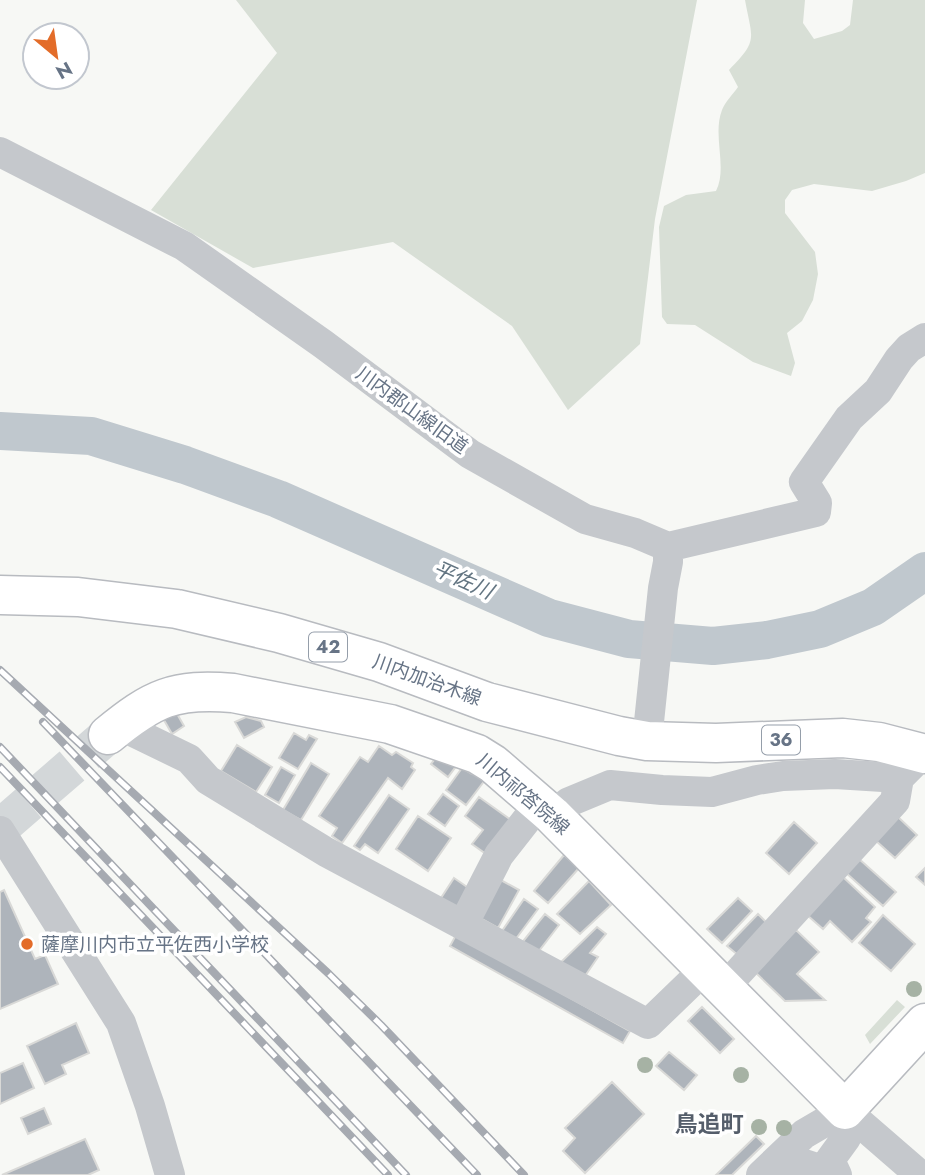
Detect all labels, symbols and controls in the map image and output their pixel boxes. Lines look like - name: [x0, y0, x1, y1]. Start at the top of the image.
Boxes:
- north arrow: [21, 21, 91, 91]
- text: N: [51, 55, 77, 86]
- street label: 川内郡山線旧道: [350, 360, 474, 460]
- water label: 平佐川: [428, 553, 500, 607]
- road number: 42: [309, 632, 347, 662]
- street label: 川内加治木線: [369, 648, 485, 712]
- road number: 36: [762, 726, 800, 754]
- street label: 川内祁答院線: [471, 747, 575, 841]
- place label: 薩摩川内市立平佐西小学校: [41, 931, 269, 958]
- marker: 薩摩川内市立平佐西小学校: [19, 936, 35, 952]
- district label: 鳥追町: [675, 1107, 744, 1141]

